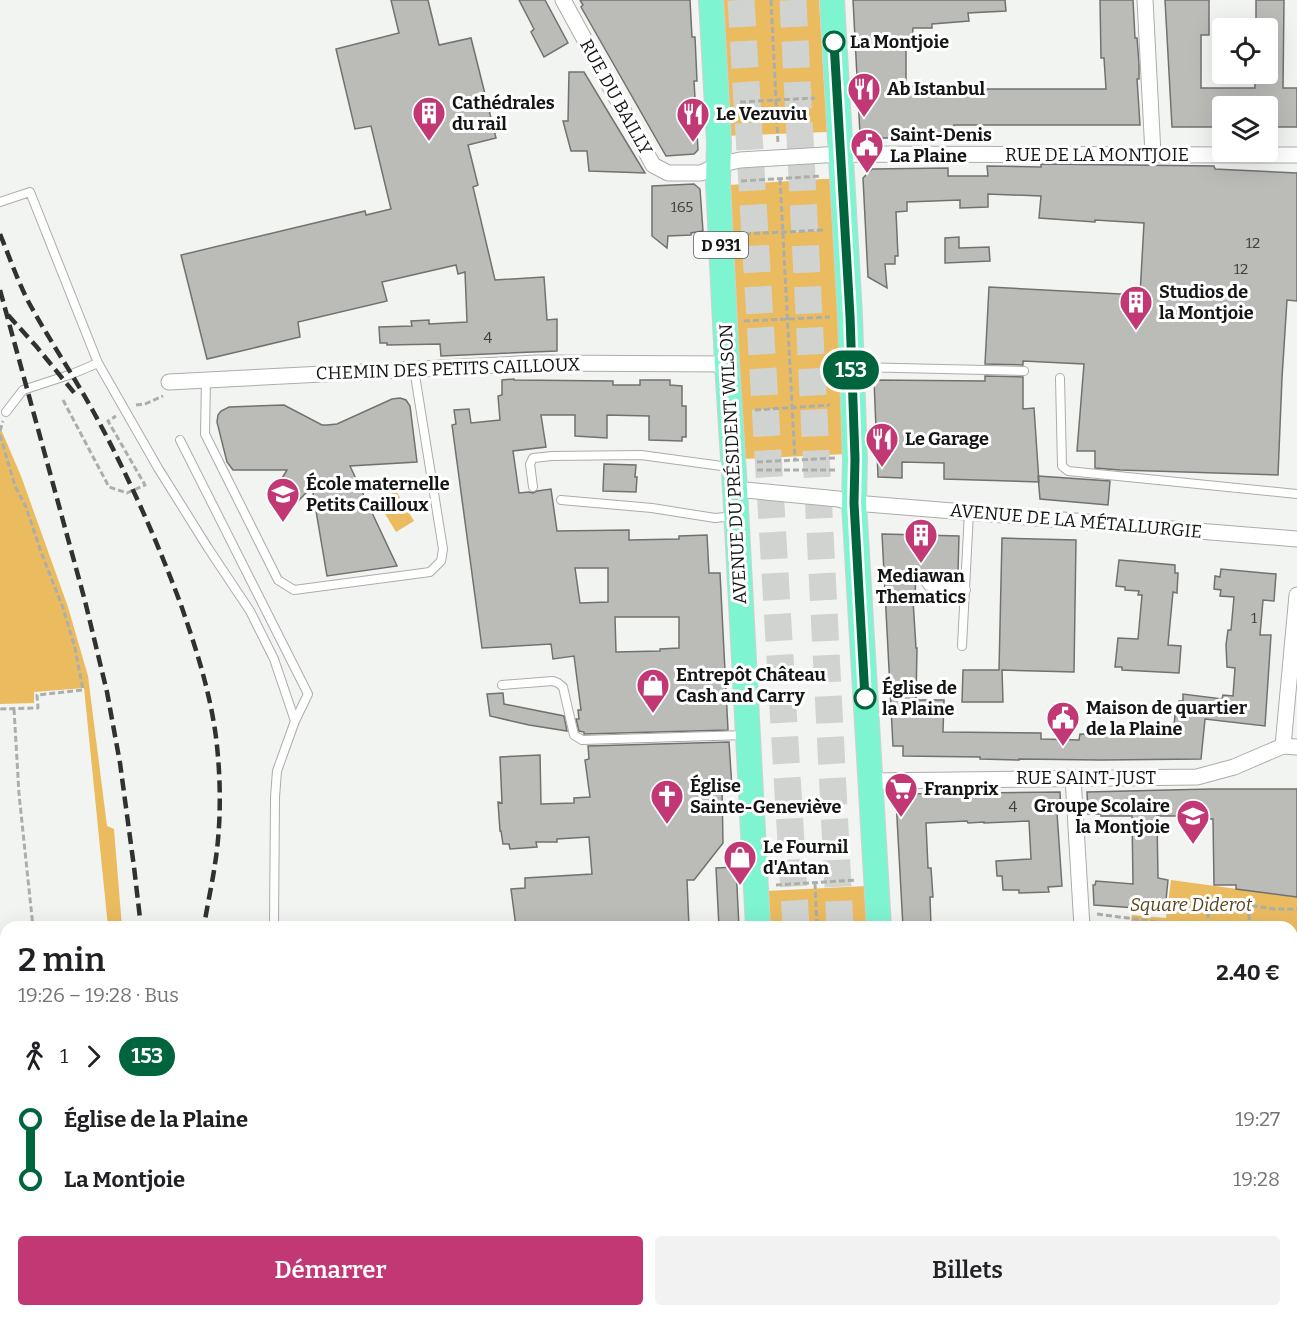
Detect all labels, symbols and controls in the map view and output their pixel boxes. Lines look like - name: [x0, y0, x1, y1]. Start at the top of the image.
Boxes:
- map controls: [1212, 18, 1278, 162]
- button: locate: [1212, 18, 1278, 84]
- marker: La Montjoie: [823, 31, 845, 53]
- place label: La Montjoie: [850, 31, 949, 53]
- street label: RUE DU BAILLY: [575, 35, 657, 159]
- restaurant icon: Ab Istanbul: [846, 71, 882, 118]
- place label: Ab Istanbul: [887, 78, 985, 100]
- place label: Cathédrales du rail: [452, 92, 555, 135]
- building icon: Cathédrales du rail: [411, 95, 447, 142]
- restaurant icon: Le Vezuviu: [675, 96, 711, 143]
- button: layers: [1212, 96, 1278, 162]
- place label: Le Vezuviu: [716, 103, 808, 125]
- place label: Saint-Denis La Plaine: [890, 124, 992, 167]
- public building icon: Saint-Denis La Plaine: [849, 127, 885, 174]
- street label: RUE DE LA MONTJOIE: [1005, 144, 1189, 166]
- house number: 165: [671, 198, 693, 216]
- road number: D 931: [694, 232, 748, 258]
- house number: 12: [1246, 234, 1260, 252]
- house number: 12: [1234, 260, 1248, 278]
- place label: Studios de la Montjoie: [1159, 281, 1254, 324]
- building icon: Studios de la Montjoie: [1118, 284, 1154, 331]
- street label: AVENUE DU PRÉSIDENT WILSON: [714, 323, 751, 605]
- house number: 4: [484, 329, 493, 347]
- line badge: 153: [816, 350, 886, 389]
- street label: CHEMIN DES PETITS CAILLOUX: [315, 353, 581, 385]
- text: 153: [835, 357, 867, 383]
- restaurant icon: Le Garage: [864, 421, 900, 468]
- place label: Le Garage: [905, 428, 989, 450]
- place label: École maternelle Petits Cailloux: [306, 472, 450, 516]
- school or university icon: École maternelle Petits Cailloux: [265, 476, 301, 523]
- street label: AVENUE DE LA MÉTALLURGIE: [949, 498, 1203, 543]
- building icon: Mediawan Thematics: [903, 517, 939, 564]
- place label: Mediawan Thematics: [876, 565, 966, 608]
- house number: 1: [1251, 609, 1257, 627]
- place label: Entrepôt Château Cash and Carry: [676, 664, 827, 707]
- shop icon: Entrepôt Château Cash and Carry: [635, 667, 671, 714]
- place label: Église de la Plaine: [882, 676, 957, 720]
- marker: Église de la Plaine: [854, 687, 876, 709]
- place label: Maison de quartier de la Plaine: [1086, 697, 1248, 740]
- public building icon: Maison de quartier de la Plaine: [1045, 700, 1081, 747]
- street label: RUE SAINT-JUST: [1016, 767, 1157, 789]
- supermarket icon: Franprix: [883, 771, 919, 818]
- place label: Église Sainte-Geneviève: [690, 774, 841, 818]
- church icon: Église Sainte-Geneviève: [649, 778, 685, 825]
- place label: Franprix: [924, 778, 999, 800]
- place label: Groupe Scolaire la Montjoie: [1034, 795, 1170, 838]
- house number: 4: [1009, 798, 1018, 816]
- school or university icon: Groupe Scolaire la Montjoie: [1175, 798, 1211, 845]
- place label: Le Fournil d'Antan: [763, 836, 849, 879]
- shop icon: Le Fournil d'Antan: [722, 839, 758, 886]
- park label: Square Diderot: [1130, 894, 1253, 916]
- text: 2 min: [18, 940, 105, 980]
- text: 2.40 €: [1216, 959, 1280, 986]
- text: 19:26 – 19:28 · Bus: [18, 983, 179, 1007]
- icon: walk: [18, 1040, 51, 1073]
- icon: forward: [77, 1040, 110, 1073]
- text: 153: [131, 1043, 163, 1069]
- text: 1: [60, 1044, 68, 1068]
- text: Église de la Plaine: [64, 1106, 248, 1133]
- text: 19:27: [1235, 1107, 1280, 1131]
- text: La Montjoie: [64, 1166, 185, 1193]
- text: 19:28: [1233, 1167, 1280, 1191]
- button: Démarrer: [18, 1236, 643, 1305]
- button: Billets: [655, 1236, 1280, 1305]

